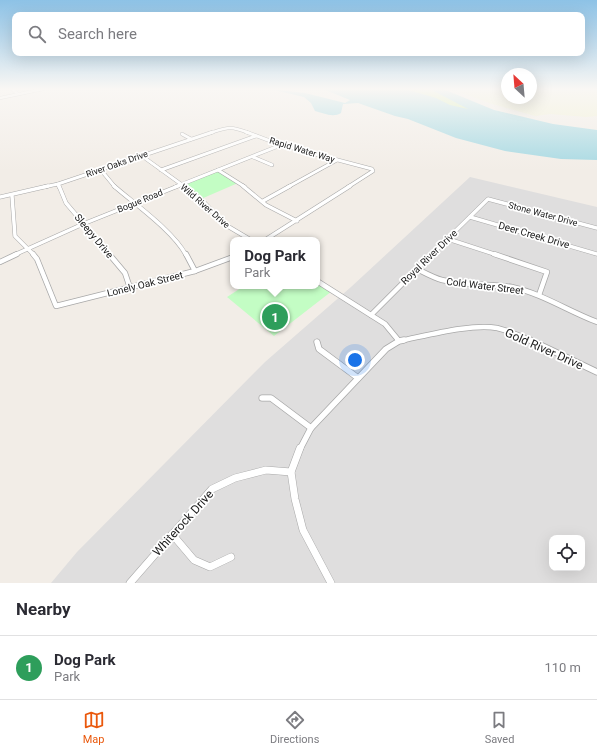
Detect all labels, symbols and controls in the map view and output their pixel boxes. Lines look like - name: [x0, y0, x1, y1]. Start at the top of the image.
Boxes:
- search box: [12, 12, 585, 56]
- icon: search: [26, 23, 48, 45]
- text: Search here: [58, 25, 137, 43]
- north arrow: [501, 68, 537, 104]
- street label: Rapid Water Way: [268, 135, 337, 165]
- street label: River Oaks Drive: [85, 149, 149, 179]
- street label: Wild River Drive: [178, 182, 232, 230]
- street label: Bogue Road: [116, 187, 164, 215]
- street label: Stone Water Drive: [507, 200, 579, 228]
- street label: Sleepy Drive: [72, 212, 116, 260]
- street label: Deer Creek Drive: [497, 220, 571, 250]
- street label: Royal River Drive: [399, 227, 459, 287]
- popup: [230, 237, 320, 289]
- text: Dog Park: [244, 247, 306, 265]
- text: Park: [244, 265, 270, 280]
- street label: Lonely Oak Street: [106, 269, 184, 299]
- street label: Cold Water Street: [446, 276, 524, 296]
- pin: 1: [262, 302, 288, 332]
- street label: Gold River Drive: [503, 326, 585, 372]
- your location: [345, 350, 365, 370]
- street label: Whiterock Drive: [150, 487, 216, 559]
- map controls: [549, 535, 585, 571]
- button: locate: [549, 535, 585, 571]
- text: Nearby: [16, 599, 71, 619]
- text: Dog Park: [54, 651, 116, 669]
- text: 1: [25, 660, 33, 675]
- text: 110 m: [544, 660, 581, 675]
- text: Park: [54, 669, 80, 684]
- tab: Map: [83, 709, 105, 746]
- tab: Directions: [270, 709, 319, 746]
- tab: Saved: [485, 709, 514, 746]

